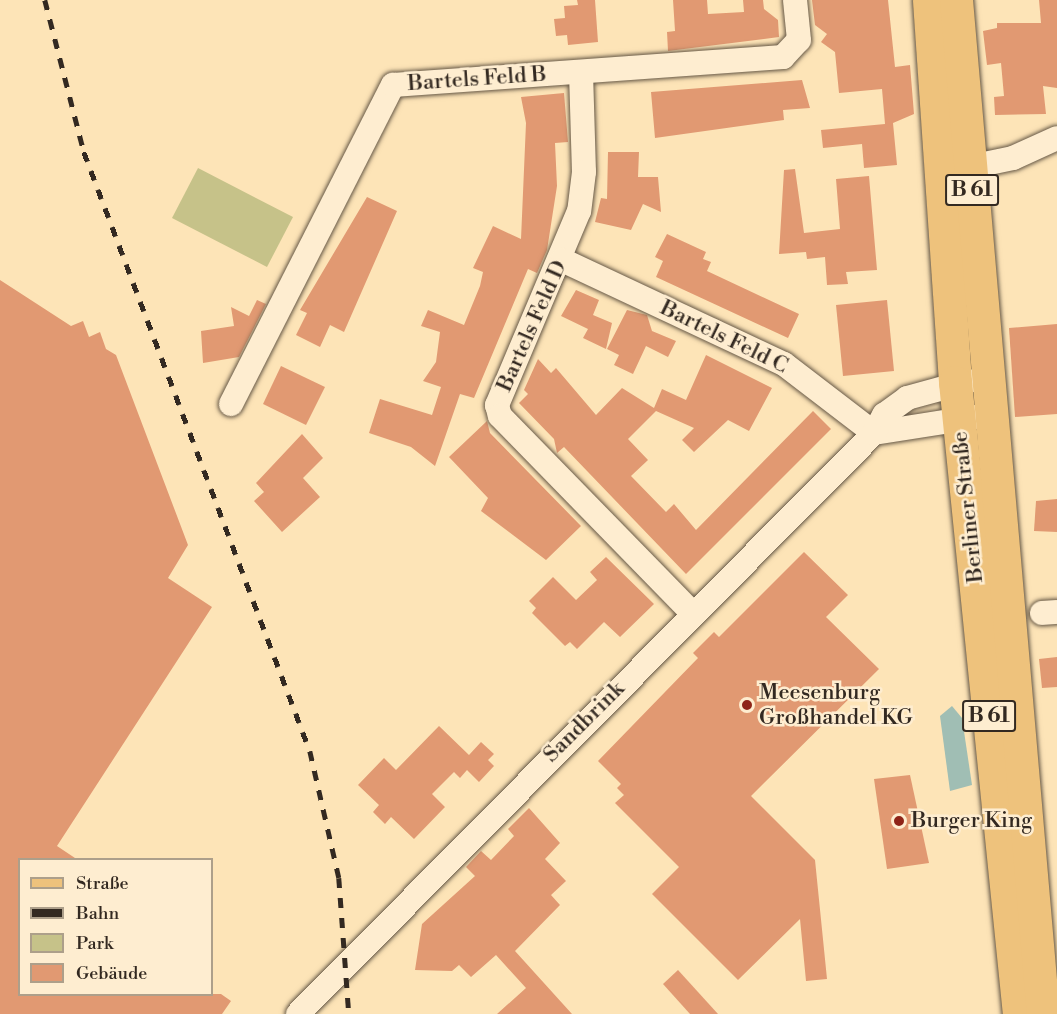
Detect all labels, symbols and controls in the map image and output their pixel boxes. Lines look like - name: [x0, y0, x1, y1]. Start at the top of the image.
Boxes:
- street label: Bartels Feld B: [407, 61, 547, 97]
- road number: B 61: [945, 172, 999, 208]
- street label: Bartels Feld D: [491, 256, 573, 396]
- street label: Bartels Feld C: [656, 295, 792, 379]
- street label: Berliner Straße: [947, 430, 989, 584]
- street label: Sandbrink: [538, 676, 630, 768]
- place label: Meesenburg Großhandel KG: [759, 679, 913, 730]
- marker: Meesenburg Großhandel KG: [740, 698, 754, 712]
- road number: B 61: [962, 698, 1016, 734]
- place label: Burger King: [911, 808, 1032, 834]
- marker: Burger King: [892, 814, 906, 828]
- legend: [18, 858, 213, 996]
- text: Straße: [76, 872, 129, 895]
- text: Bahn: [76, 902, 119, 925]
- text: Park: [76, 932, 113, 955]
- text: Gebäude: [76, 962, 147, 985]

